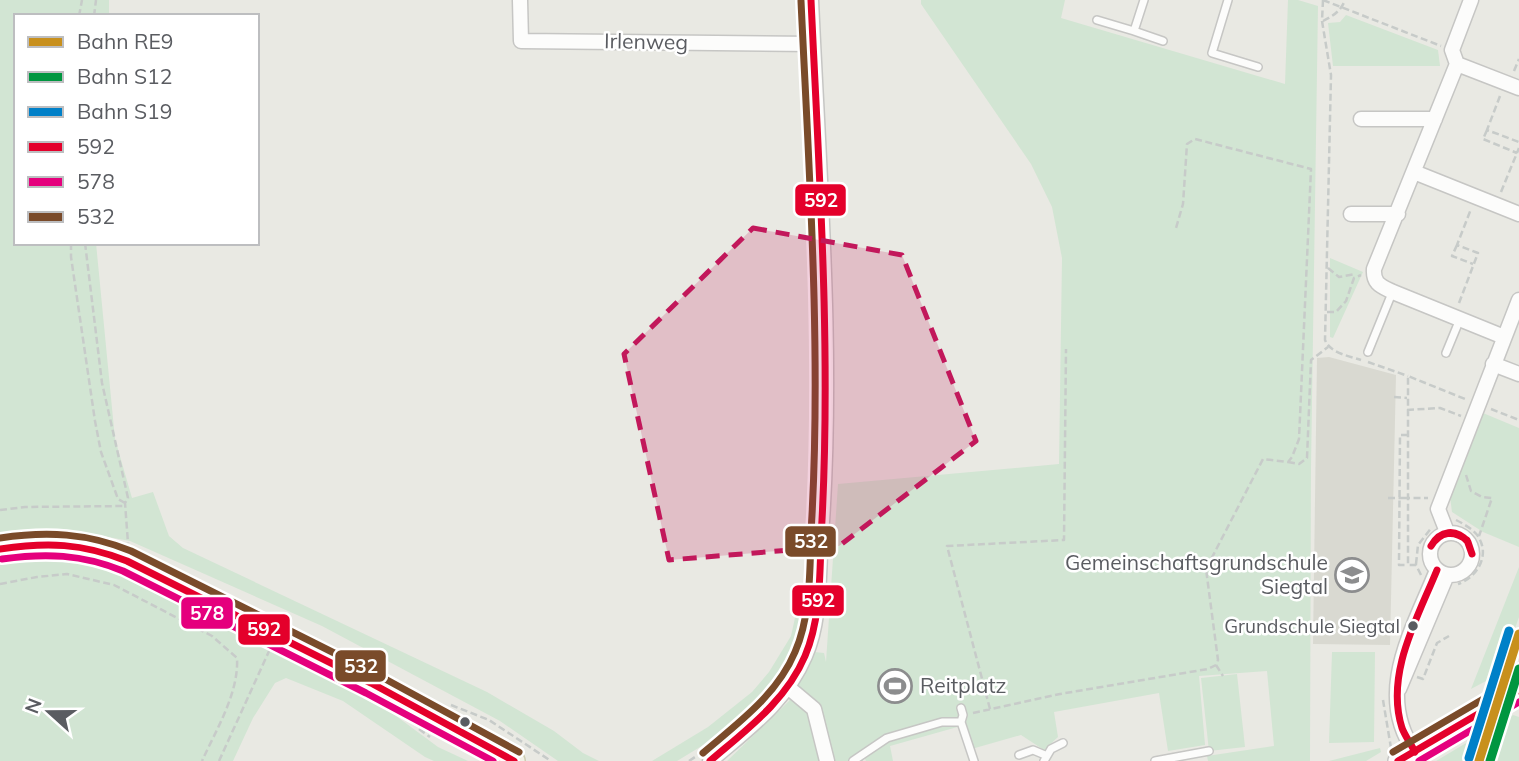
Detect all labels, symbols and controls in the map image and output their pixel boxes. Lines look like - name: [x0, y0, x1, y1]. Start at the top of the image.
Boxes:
- legend: [14, 14, 259, 245]
- street label: Irlenweg: [604, 27, 688, 55]
- text: Bahn RE9: [77, 28, 173, 54]
- text: Bahn S12: [77, 63, 172, 89]
- text: Bahn S19: [77, 98, 172, 124]
- text: 592: [77, 133, 115, 159]
- text: 578: [77, 168, 115, 194]
- line badge: 592: [794, 183, 847, 217]
- text: 592: [804, 188, 838, 212]
- text: 532: [77, 203, 115, 229]
- line badge: 532: [784, 525, 837, 558]
- text: 532: [794, 529, 828, 553]
- place label: Gemeinschaftsgrundschule Siegtal: [1065, 549, 1328, 599]
- school or university icon: Gemeinschaftsgrundschule Siegtal: [1333, 556, 1371, 594]
- line badge: 592: [791, 584, 845, 617]
- text: 592: [801, 588, 835, 612]
- line badge: 578: [180, 596, 234, 630]
- text: 578: [190, 601, 224, 625]
- line badge: 592: [237, 613, 291, 646]
- place label: Grundschule Siegtal: [1224, 614, 1400, 638]
- text: 592: [247, 617, 281, 641]
- marker: Grundschule Siegtal: [1406, 619, 1420, 633]
- line badge: 532: [334, 649, 387, 683]
- text: 532: [344, 654, 378, 678]
- sports icon: Reitplatz: [876, 667, 914, 705]
- place label: Reitplatz: [920, 672, 1007, 698]
- north arrow: [14, 677, 84, 747]
- text: N: [19, 695, 47, 717]
- unlabelled marker: [458, 715, 472, 729]

